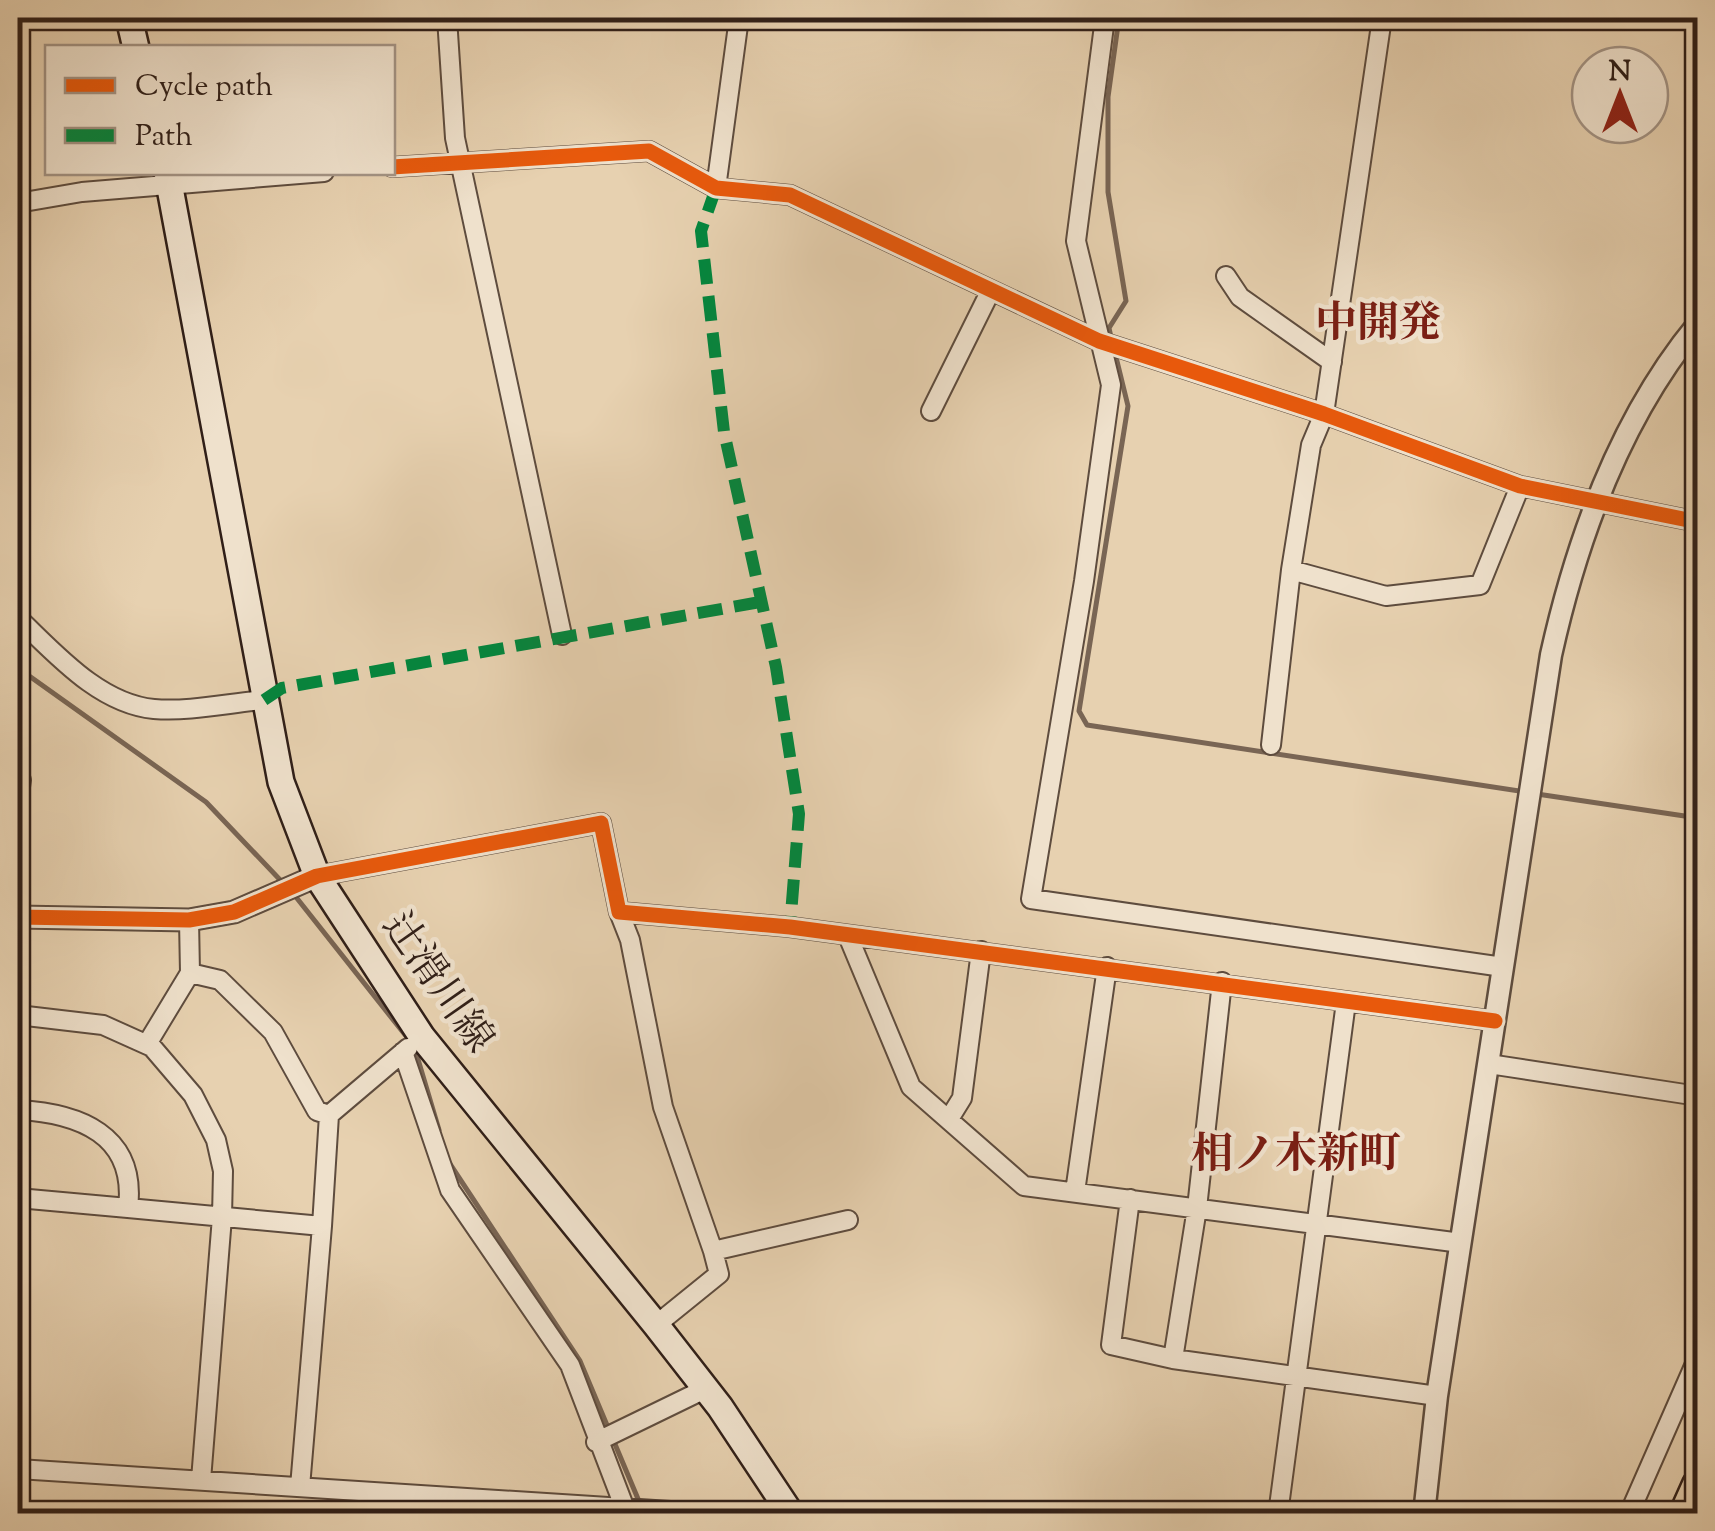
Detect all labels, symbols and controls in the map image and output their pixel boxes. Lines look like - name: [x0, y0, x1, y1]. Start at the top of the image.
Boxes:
- legend: [45, 45, 395, 175]
- north arrow: [1570, 45, 1670, 145]
- text: N: [1609, 53, 1631, 93]
- text: Cycle path: [135, 66, 273, 109]
- text: Path: [135, 116, 193, 159]
- district label: 中開発: [1315, 296, 1441, 356]
- street label: 辻滑川線: [367, 902, 505, 1066]
- district label: 相ノ木新町: [1191, 1127, 1401, 1187]

